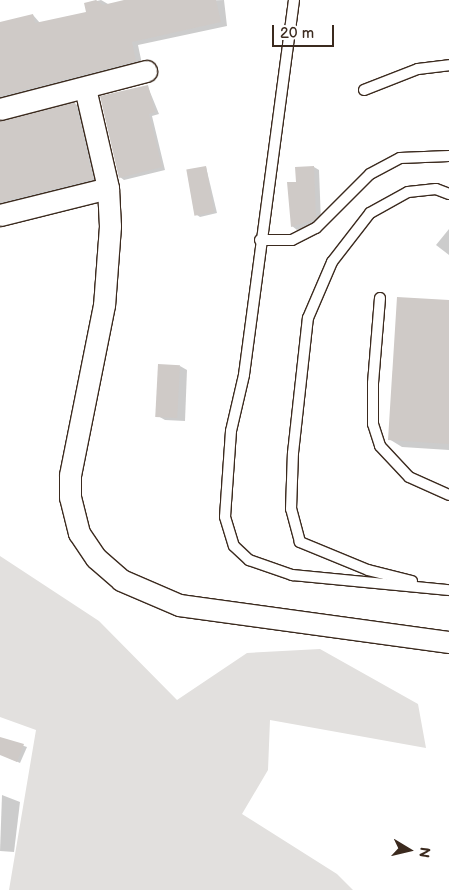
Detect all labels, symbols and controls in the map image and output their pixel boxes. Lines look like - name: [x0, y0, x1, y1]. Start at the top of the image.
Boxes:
- scale bar: [274, 15, 336, 47]
- text: 20 m: [280, 24, 314, 43]
- north arrow: [384, 825, 434, 875]
- text: N: [415, 846, 434, 859]

